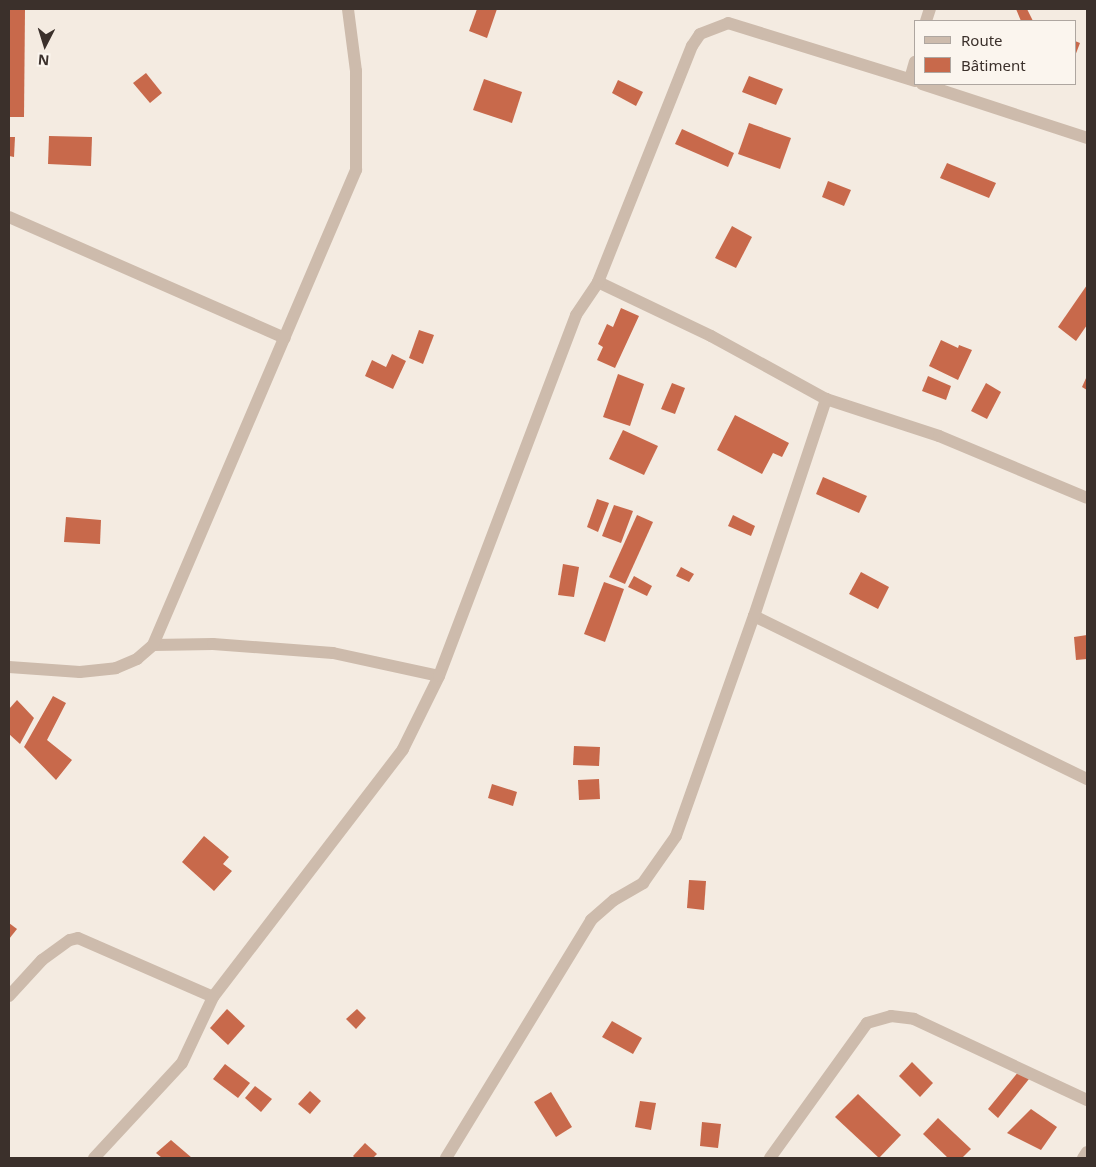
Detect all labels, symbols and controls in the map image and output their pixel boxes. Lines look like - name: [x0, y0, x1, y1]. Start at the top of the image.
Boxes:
- north arrow: [20, 20, 70, 70]
- legend: [914, 20, 1076, 85]
- text: Route: [961, 30, 1003, 50]
- text: N: [37, 50, 50, 70]
- text: Bâtiment: [961, 55, 1026, 75]

